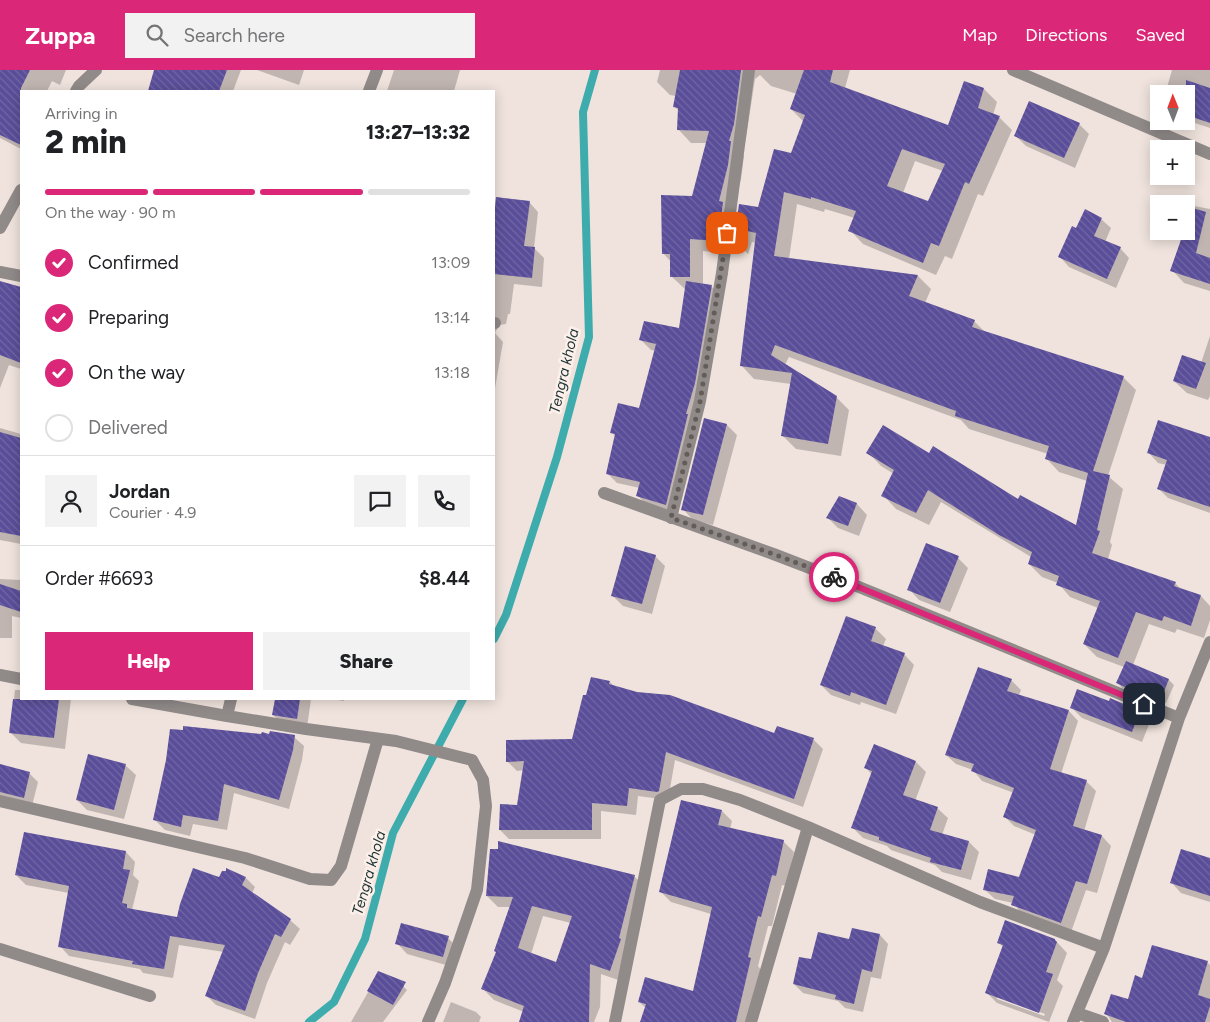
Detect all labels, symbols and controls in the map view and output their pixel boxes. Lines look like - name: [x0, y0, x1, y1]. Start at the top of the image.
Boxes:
- search box: [125, 13, 475, 58]
- text: Zuppa: [25, 21, 95, 50]
- icon: search: [143, 21, 171, 49]
- text: Search here: [183, 24, 285, 47]
- text: Map: [962, 24, 997, 46]
- text: Directions: [1025, 24, 1107, 46]
- text: Saved: [1135, 24, 1185, 46]
- north arrow: [1150, 85, 1195, 130]
- map controls: [1150, 85, 1195, 240]
- text: Arriving in: [45, 104, 117, 123]
- text: 13:27–13:32: [366, 121, 470, 144]
- text: 2 min: [45, 123, 127, 161]
- button: +: [1150, 140, 1195, 185]
- button: −: [1150, 195, 1195, 240]
- text: On the way · 90 m: [45, 203, 176, 222]
- pin: [706, 212, 748, 254]
- icon: bag: [713, 219, 741, 247]
- icon: check: [45, 249, 73, 277]
- text: Confirmed: [88, 251, 179, 274]
- text: 13:09: [431, 253, 470, 272]
- icon: check: [45, 304, 73, 332]
- text: Preparing: [88, 306, 169, 329]
- text: 13:14: [434, 308, 470, 327]
- water label: Tengra khola: [545, 326, 583, 415]
- icon: check: [45, 359, 73, 387]
- text: On the way: [88, 361, 185, 384]
- text: 13:18: [434, 363, 470, 382]
- text: Delivered: [88, 416, 168, 439]
- button: person: [45, 475, 97, 527]
- button: chat: [354, 475, 406, 527]
- button: phone: [418, 475, 470, 527]
- text: Jordan: [109, 480, 170, 503]
- text: Courier · 4.9: [109, 503, 196, 522]
- courier: [809, 552, 859, 602]
- icon: bike: [820, 563, 848, 591]
- text: Order #6693: [45, 567, 153, 590]
- text: $8.44: [419, 567, 470, 590]
- button: Help: [45, 632, 253, 690]
- button: Share: [263, 632, 470, 690]
- pin: [1123, 683, 1165, 725]
- icon: home: [1130, 690, 1158, 718]
- water label: Tengra khola: [348, 829, 390, 917]

